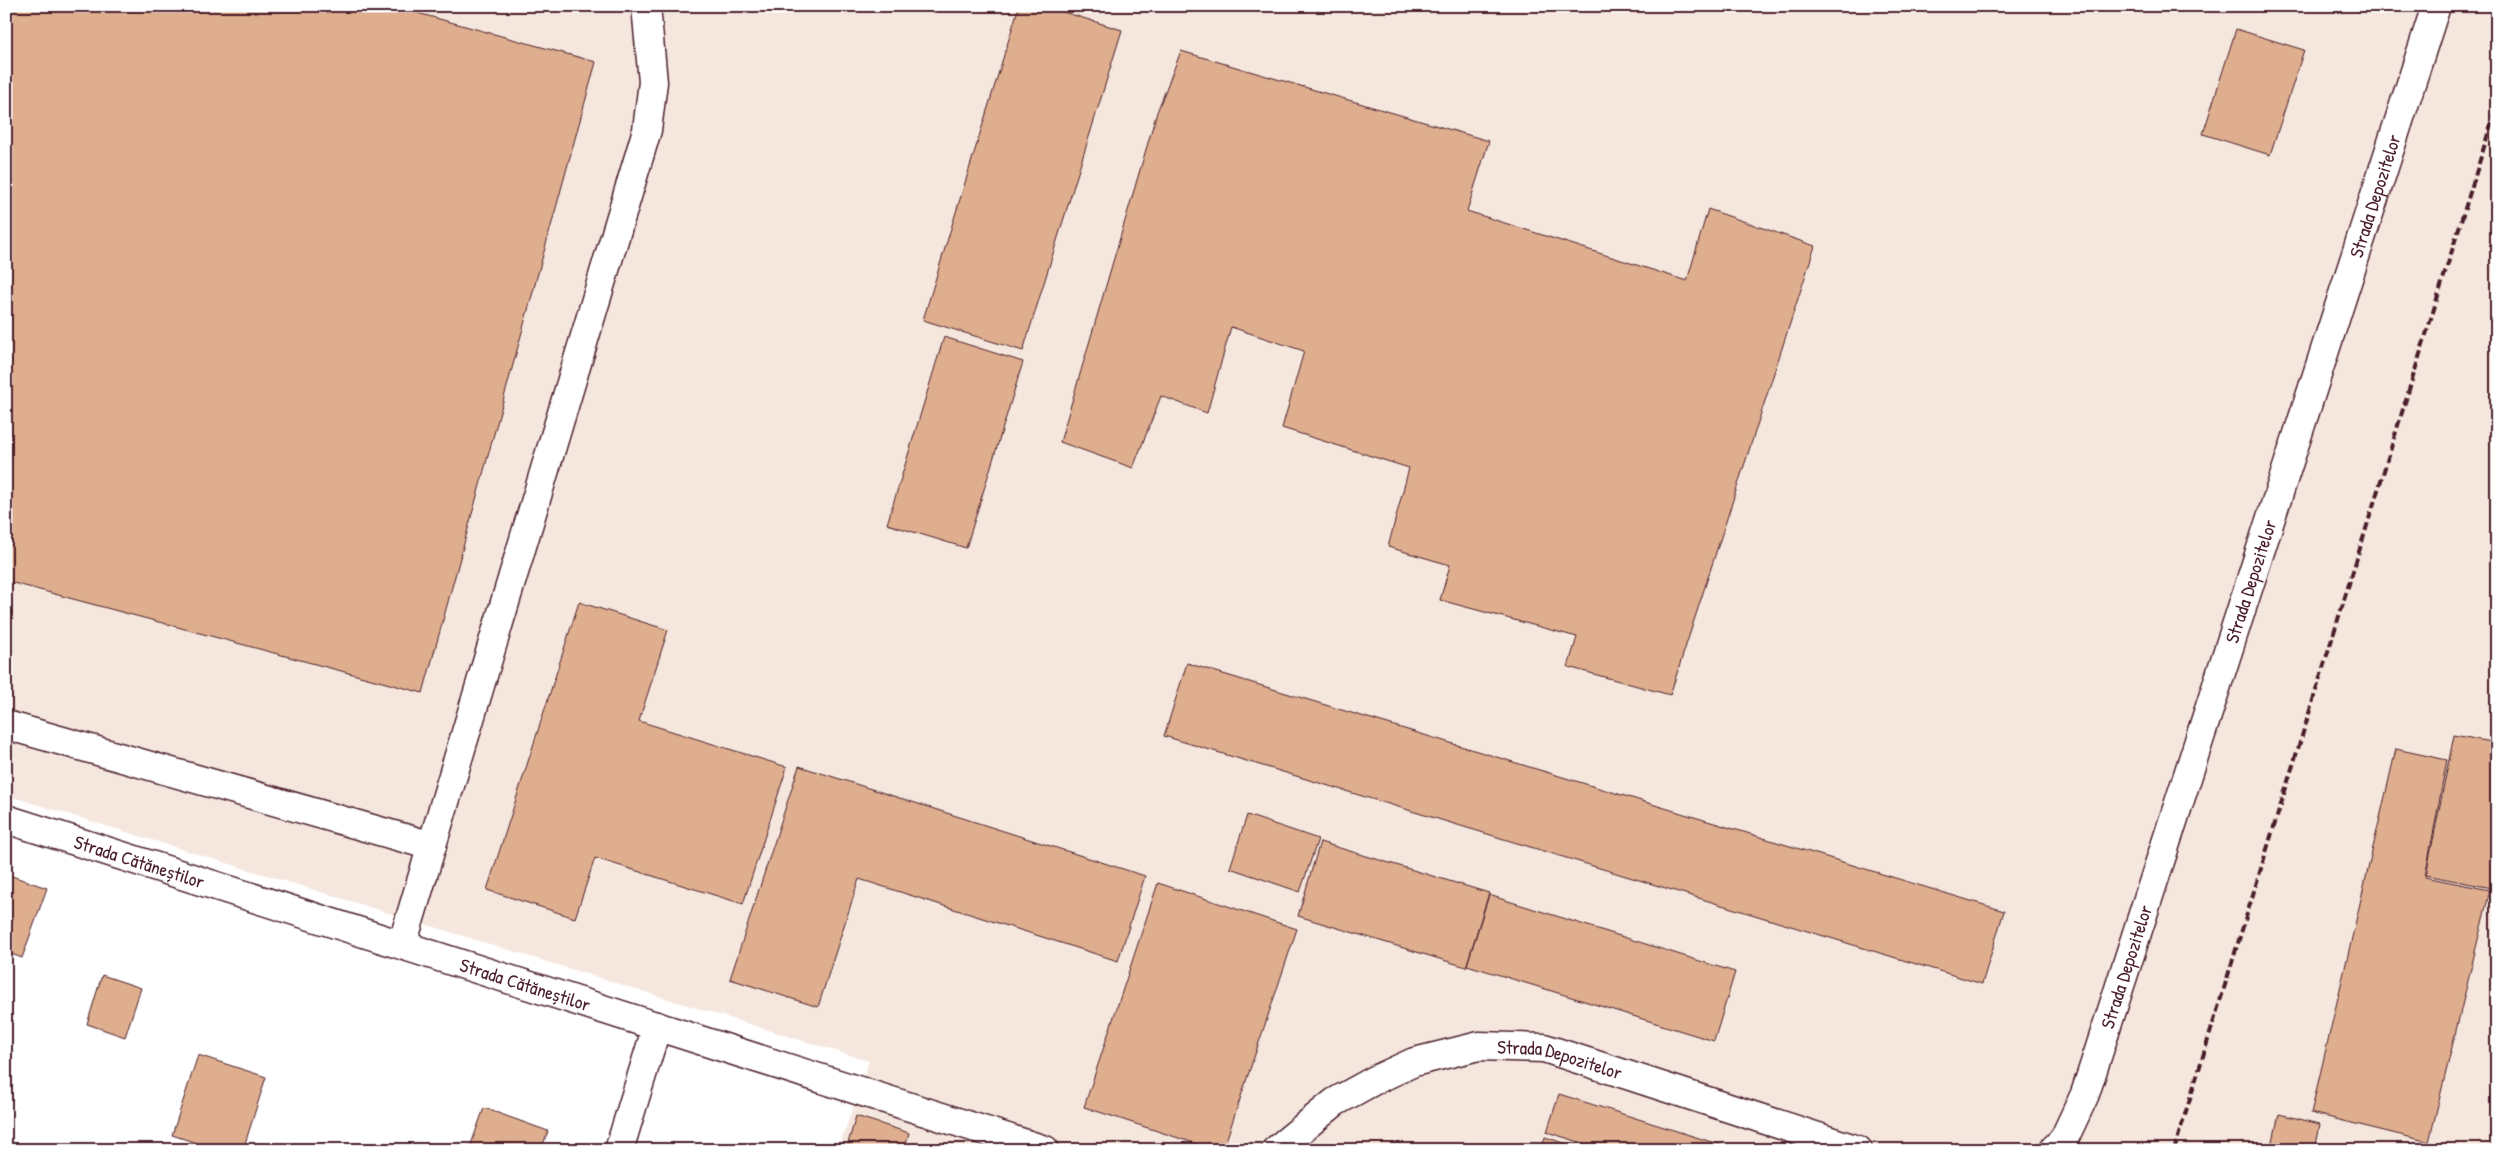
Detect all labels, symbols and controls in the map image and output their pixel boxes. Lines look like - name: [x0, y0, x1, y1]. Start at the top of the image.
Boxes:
- street label: Strada Depozitelor: [2343, 130, 2407, 261]
- street label: Strada Depozitelor: [2218, 516, 2283, 646]
- street label: Strada Cătăneștilor: [71, 829, 209, 895]
- street label: Strada Depozitelor: [2094, 901, 2158, 1032]
- street label: Strada Cătăneștilor: [457, 951, 594, 1018]
- street label: Strada Depozitelor: [1497, 1034, 1626, 1086]

